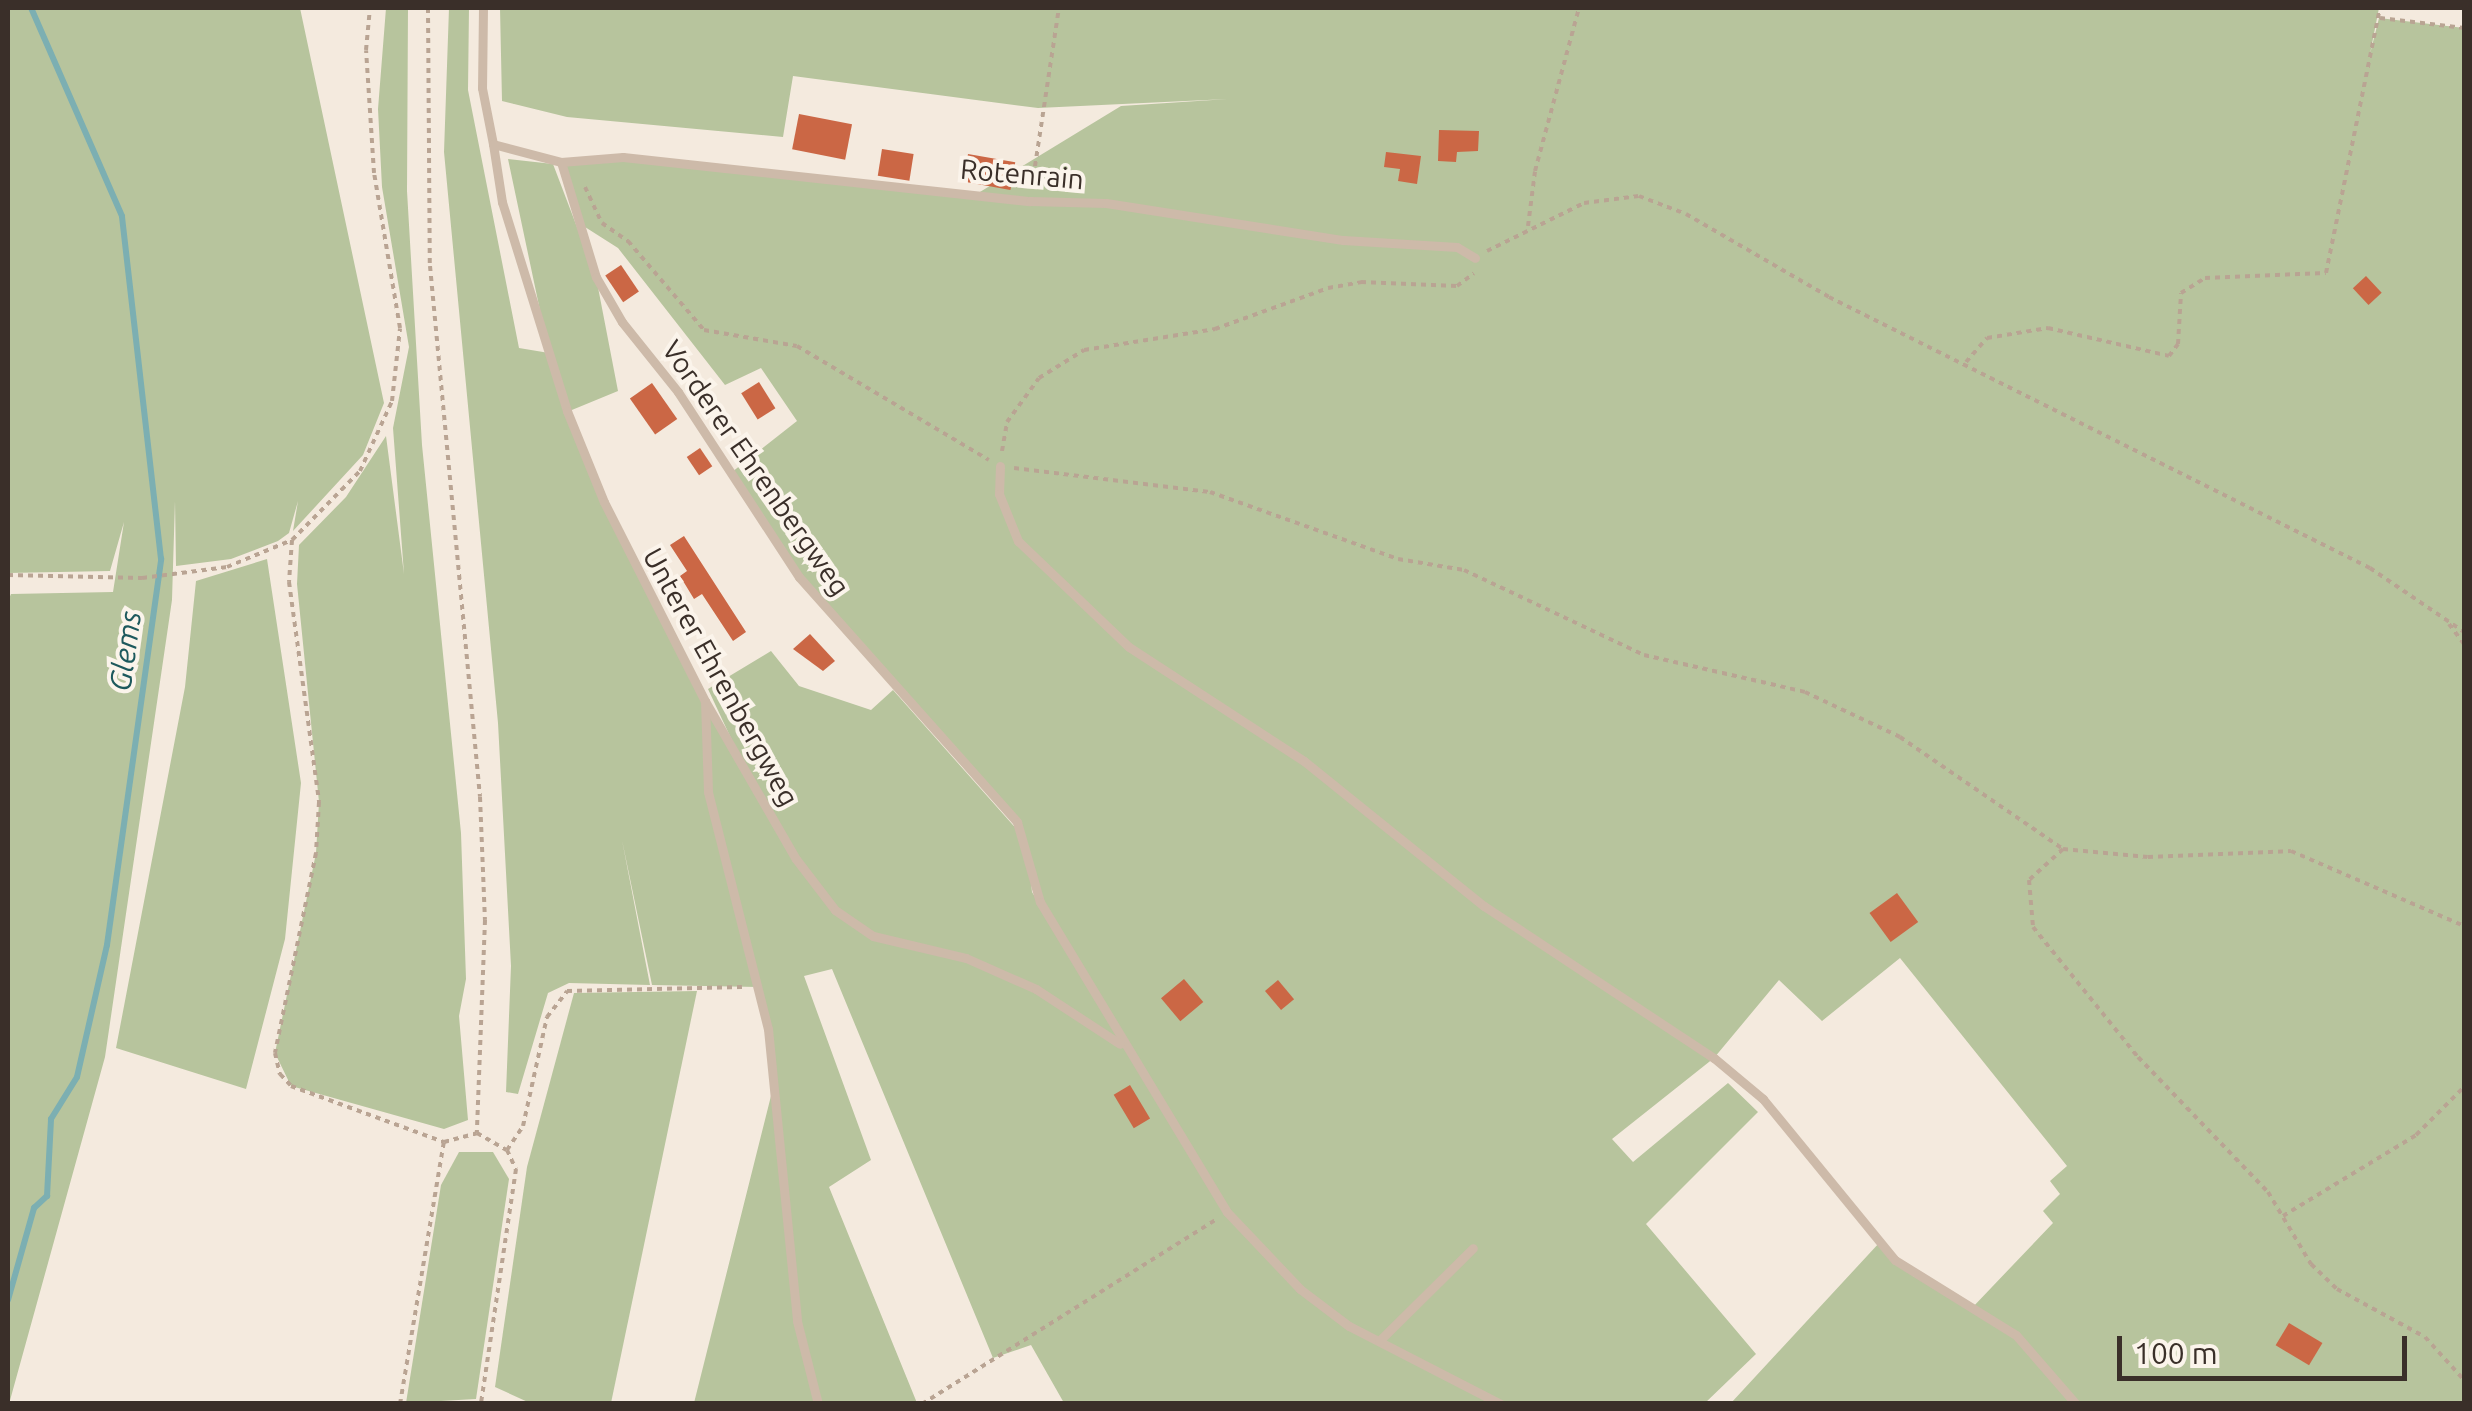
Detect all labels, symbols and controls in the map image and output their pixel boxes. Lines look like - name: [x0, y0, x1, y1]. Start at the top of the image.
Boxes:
- street label: Rotenrain: [959, 152, 1085, 196]
- street label: Vorderer Ehrenbergweg: [655, 334, 857, 602]
- street label: Unterer Ehrenbergweg: [636, 542, 806, 812]
- water label: Glems: [102, 609, 148, 693]
- scale bar: [2122, 1316, 2412, 1378]
- text: 100 m: [2134, 1336, 2218, 1370]

